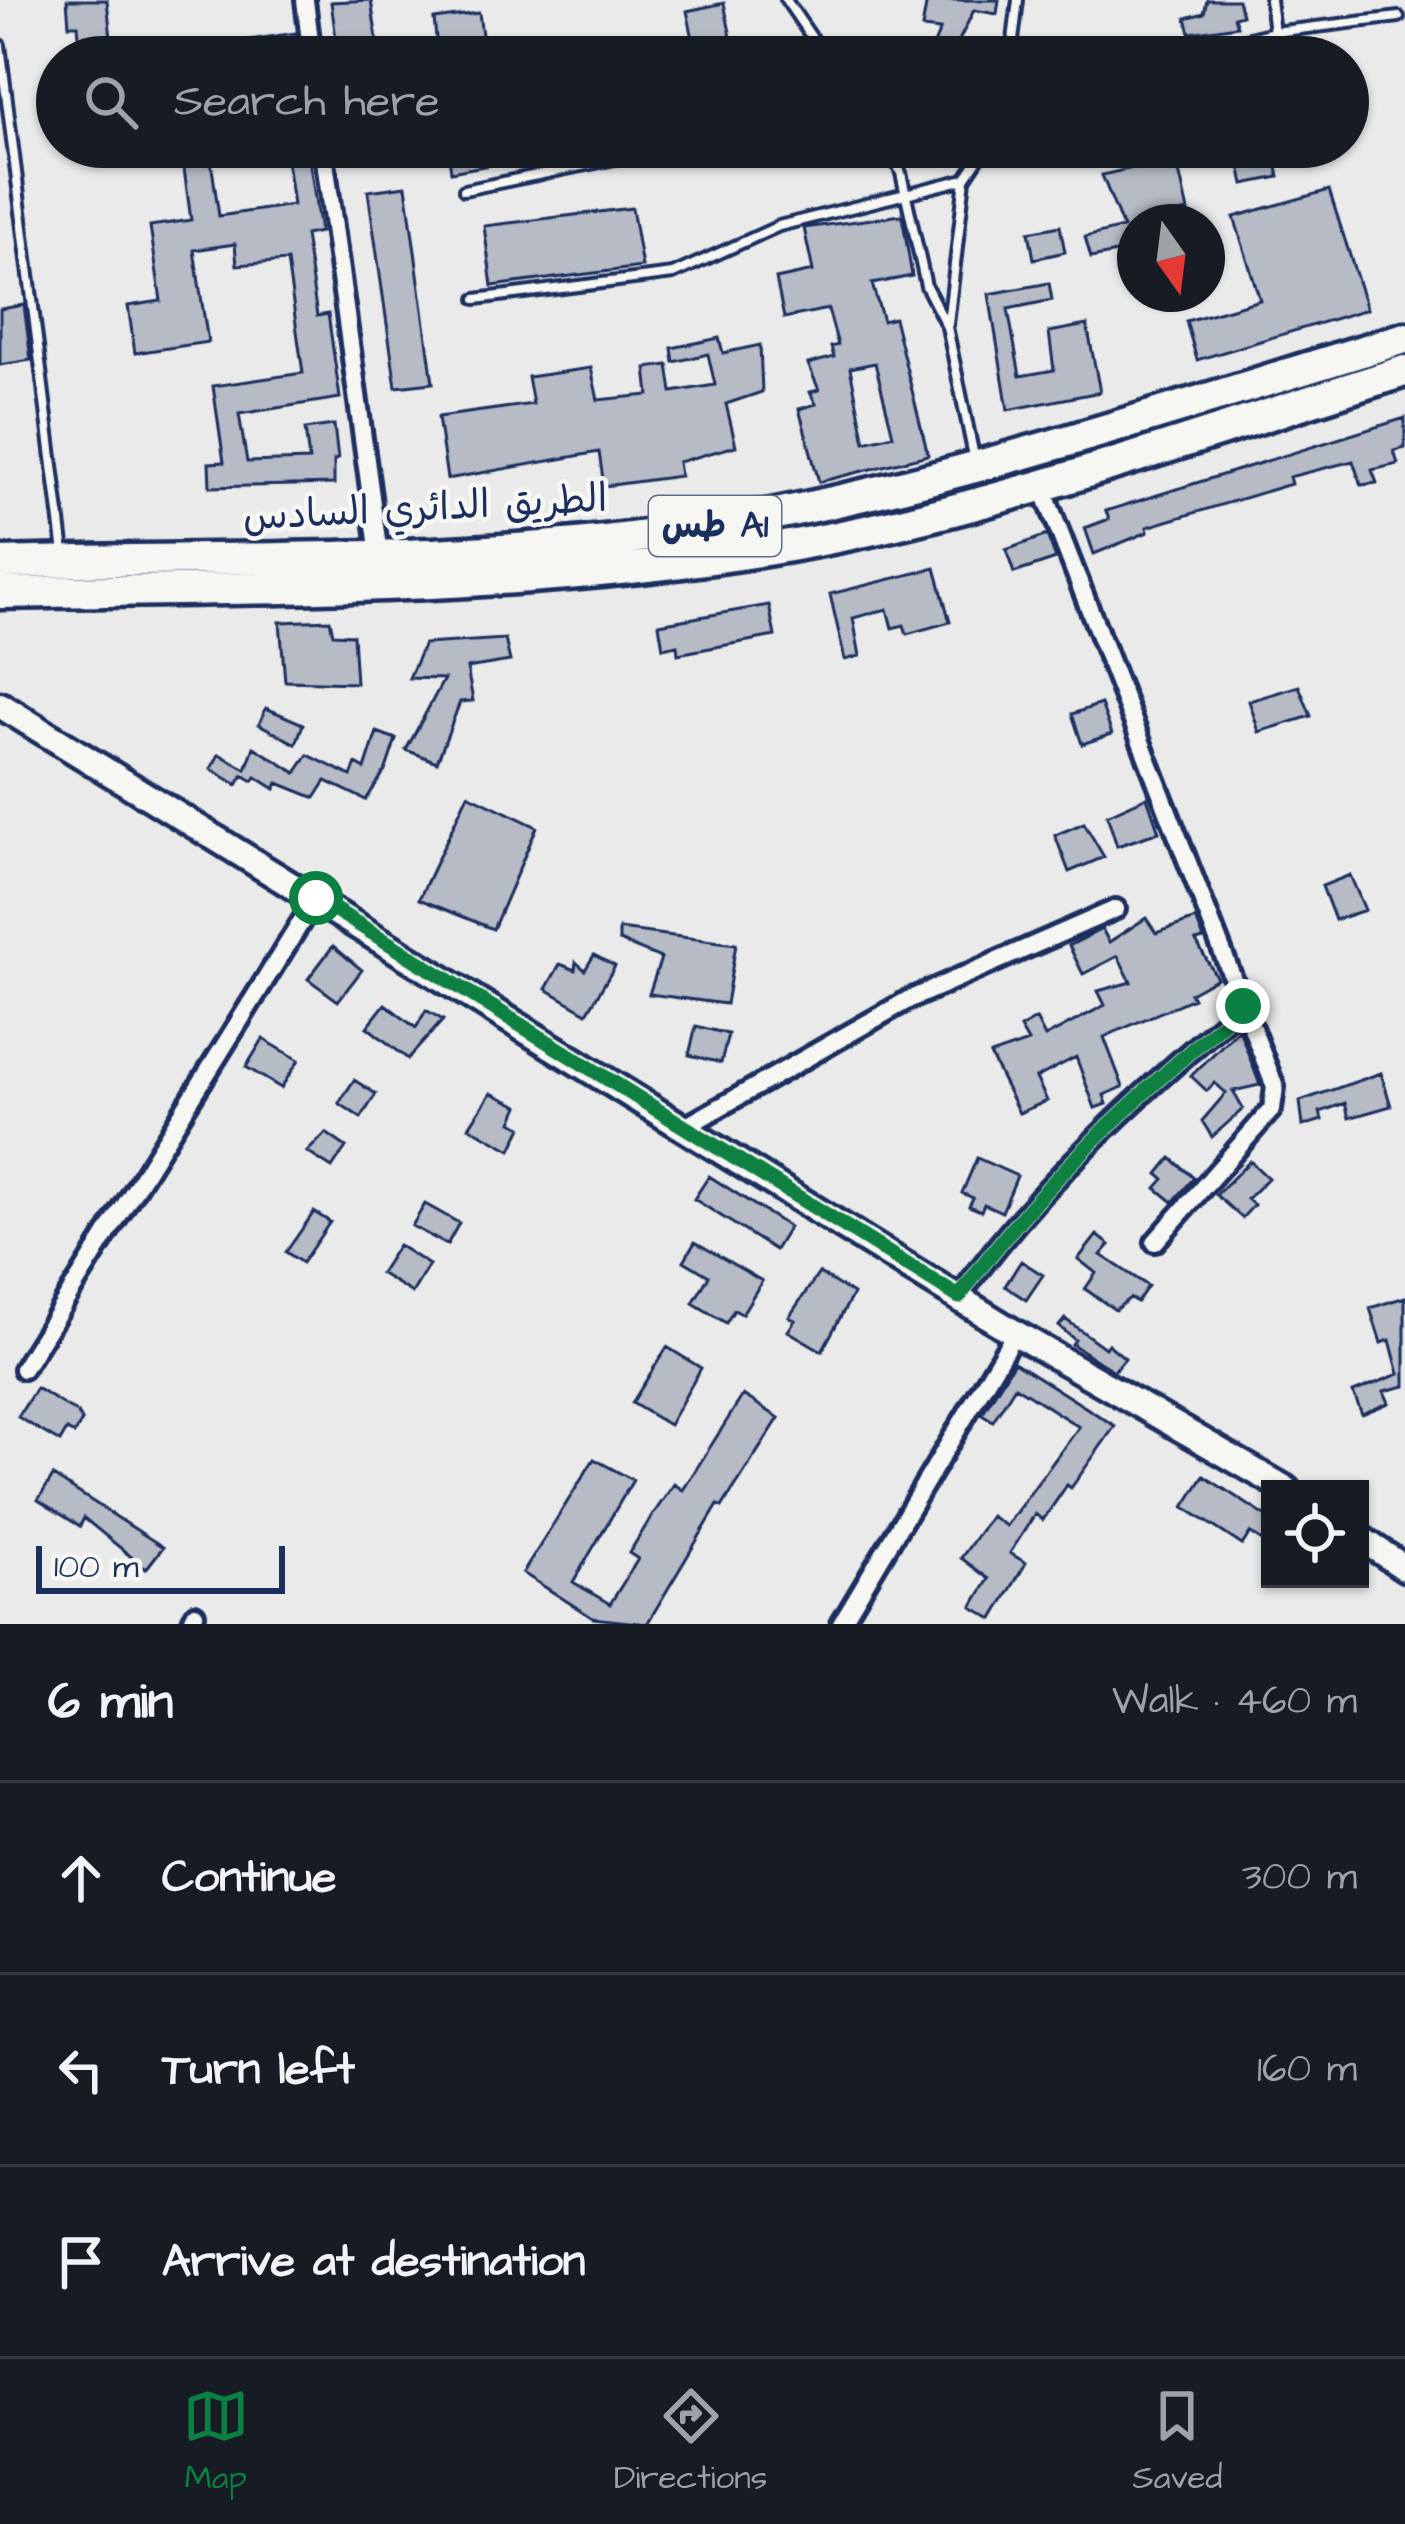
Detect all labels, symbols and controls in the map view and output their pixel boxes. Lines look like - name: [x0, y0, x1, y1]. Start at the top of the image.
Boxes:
- search box: [36, 36, 1369, 168]
- icon: search: [78, 69, 144, 135]
- text: Search here: [174, 71, 440, 133]
- north arrow: [1117, 204, 1225, 312]
- street label: الطريق الدائري السادس: [241, 472, 609, 546]
- road number: طس A1: [649, 496, 781, 556]
- route start: [289, 871, 343, 925]
- route end: [1216, 979, 1270, 1033]
- map controls: [1261, 1480, 1369, 1588]
- button: locate: [1261, 1480, 1369, 1588]
- scale bar: [36, 1540, 285, 1593]
- text: 100 m: [54, 1544, 139, 1590]
- text: 6 min: [48, 1667, 173, 1738]
- text: Walk · 460 m: [1112, 1675, 1357, 1729]
- icon: ahead: [48, 1845, 114, 1911]
- text: Continue: [162, 1847, 336, 1909]
- text: 300 m: [1242, 1851, 1357, 1905]
- icon: left: [48, 2037, 114, 2103]
- text: Turn left: [162, 2039, 355, 2101]
- text: 160 m: [1257, 2043, 1357, 2097]
- icon: arrive: [48, 2229, 114, 2295]
- text: Arrive at destination: [162, 2231, 585, 2293]
- tab: Map: [183, 2383, 249, 2501]
- tab: Directions: [614, 2383, 767, 2501]
- tab: Saved: [1132, 2383, 1222, 2501]

